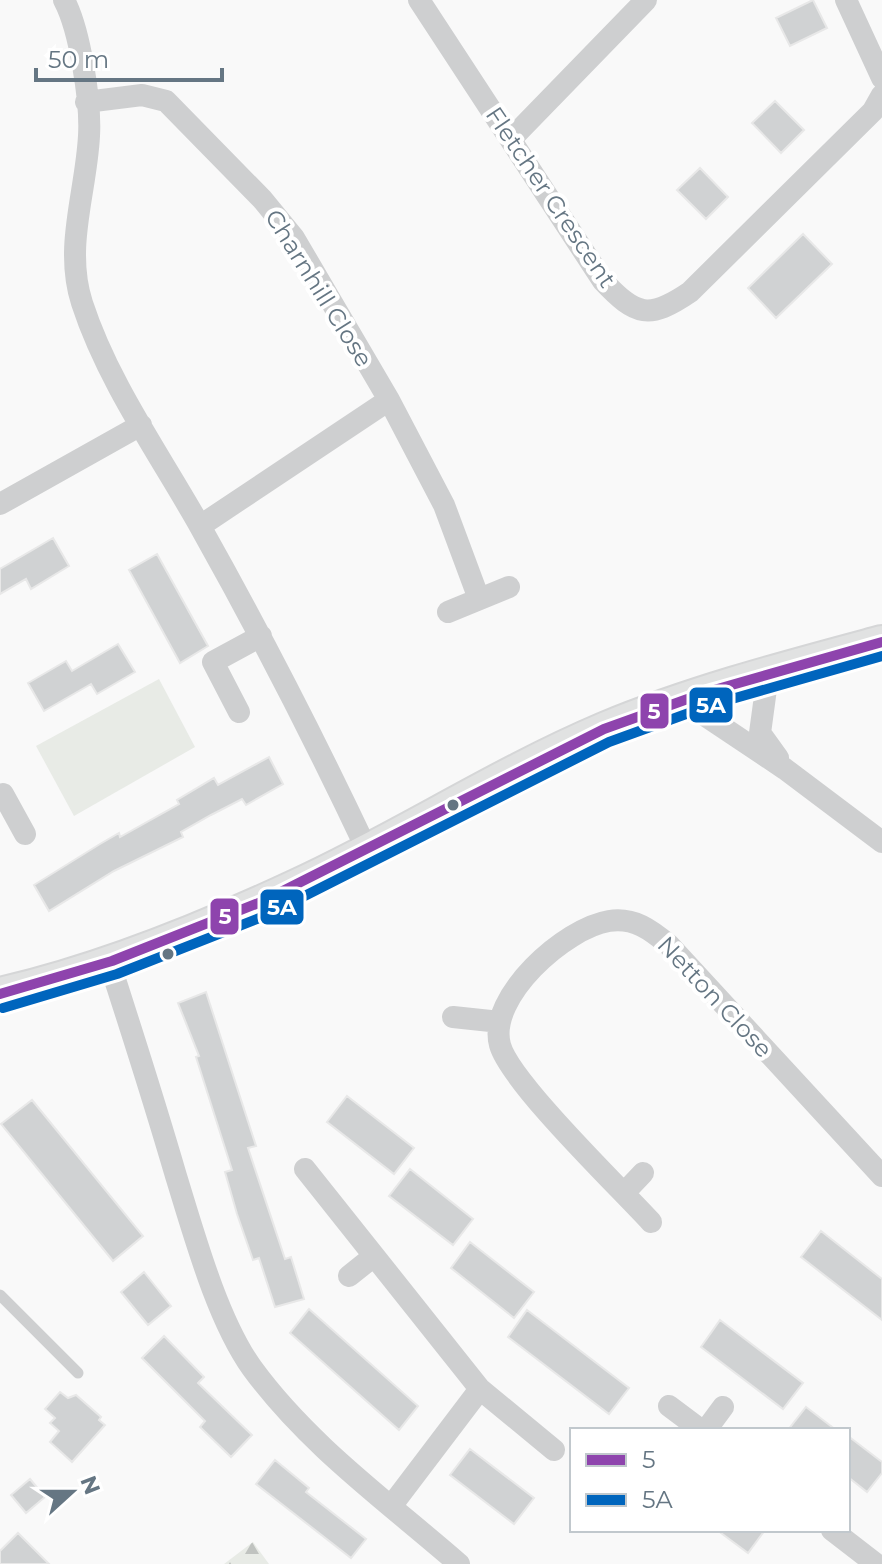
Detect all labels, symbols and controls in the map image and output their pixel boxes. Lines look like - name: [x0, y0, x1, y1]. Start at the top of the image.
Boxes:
- scale bar: [36, 32, 222, 82]
- text: 50 m: [48, 45, 109, 74]
- street label: Fletcher Crescent: [480, 101, 622, 293]
- street label: Charnhill Close: [259, 204, 379, 372]
- line badge: 5A: [688, 686, 734, 724]
- line badge: 5: [639, 692, 670, 730]
- text: 5A: [696, 692, 727, 719]
- text: 5: [647, 698, 661, 725]
- unlabelled marker: [445, 797, 461, 813]
- line badge: 5A: [259, 888, 305, 926]
- text: 5A: [267, 894, 298, 921]
- line badge: 5: [209, 897, 240, 936]
- text: 5: [218, 903, 232, 930]
- street label: Netton Close: [652, 930, 778, 1064]
- unlabelled marker: [160, 946, 176, 962]
- legend: [570, 1428, 850, 1532]
- text: 5: [642, 1445, 656, 1474]
- north arrow: [32, 1452, 112, 1532]
- text: N: [74, 1472, 106, 1498]
- text: 5A: [642, 1485, 674, 1514]

